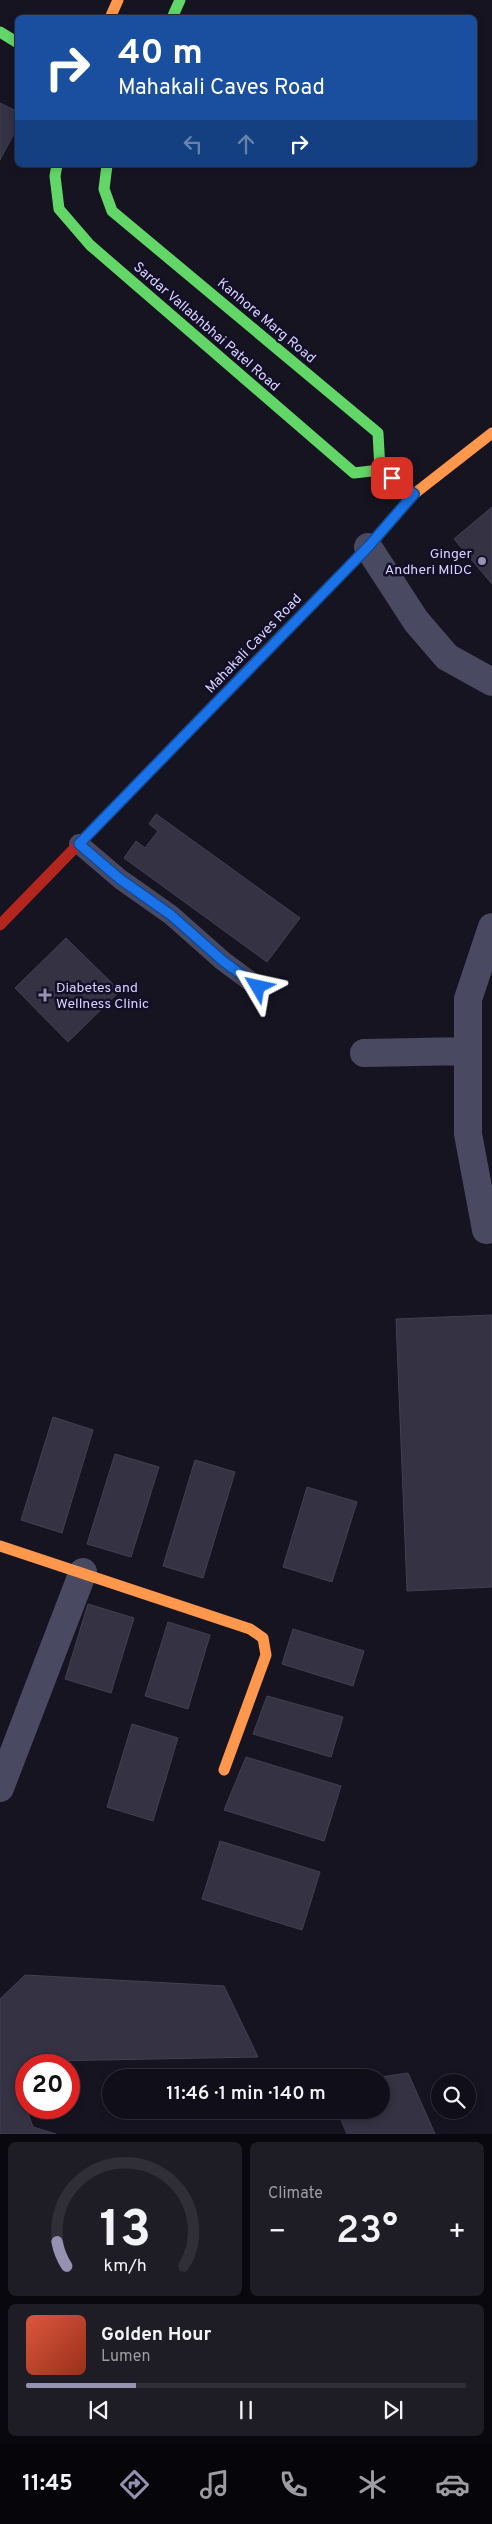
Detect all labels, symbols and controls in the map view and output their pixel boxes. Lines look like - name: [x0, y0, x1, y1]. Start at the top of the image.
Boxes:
- text: 40 m: [118, 32, 203, 76]
- icon: right: [35, 35, 100, 100]
- text: Mahakali Caves Road: [118, 75, 325, 102]
- icon: left: [179, 130, 207, 158]
- icon: ahead: [232, 130, 260, 158]
- icon: right: [285, 130, 313, 158]
- street label: Sardar Vallabhbhai Patel Road: [129, 259, 283, 395]
- street label: Kanhore Marg Road: [213, 275, 319, 367]
- pin: [371, 457, 413, 499]
- icon: arrive: [378, 464, 406, 492]
- place label: Ginger Andheri MIDC: [385, 546, 473, 579]
- marker: Ginger Andheri MIDC: [476, 555, 488, 567]
- street label: Mahakali Caves Road: [202, 591, 306, 697]
- position arrow: [231, 960, 283, 1012]
- place label: Diabetes and Wellness Clinic: [56, 980, 149, 1013]
- marker: Diabetes and Wellness Clinic: [38, 988, 52, 1002]
- speed limit sign: 20: [15, 2054, 80, 2119]
- map controls: [431, 2074, 476, 2119]
- button: search: [431, 2074, 476, 2119]
- text: 11:46 · 1 min · 140 m: [166, 2082, 326, 2106]
- text: Climate: [268, 2184, 323, 2204]
- text: 13: [99, 2199, 151, 2265]
- text: 23°: [336, 2208, 398, 2257]
- text: −: [268, 2215, 286, 2251]
- text: +: [448, 2215, 466, 2251]
- text: km/h: [103, 2255, 147, 2278]
- text: Golden Hour: [101, 2323, 212, 2347]
- text: Lumen: [101, 2347, 151, 2367]
- icon: previous: [85, 2396, 113, 2424]
- icon: pause: [232, 2396, 260, 2424]
- icon: next: [379, 2396, 407, 2424]
- icon: directions: [117, 2467, 152, 2502]
- icon: music: [197, 2467, 232, 2502]
- icon: phone: [276, 2467, 311, 2502]
- icon: climate: [355, 2467, 390, 2502]
- icon: car: [435, 2467, 470, 2502]
- text: 11:45: [22, 2471, 73, 2498]

